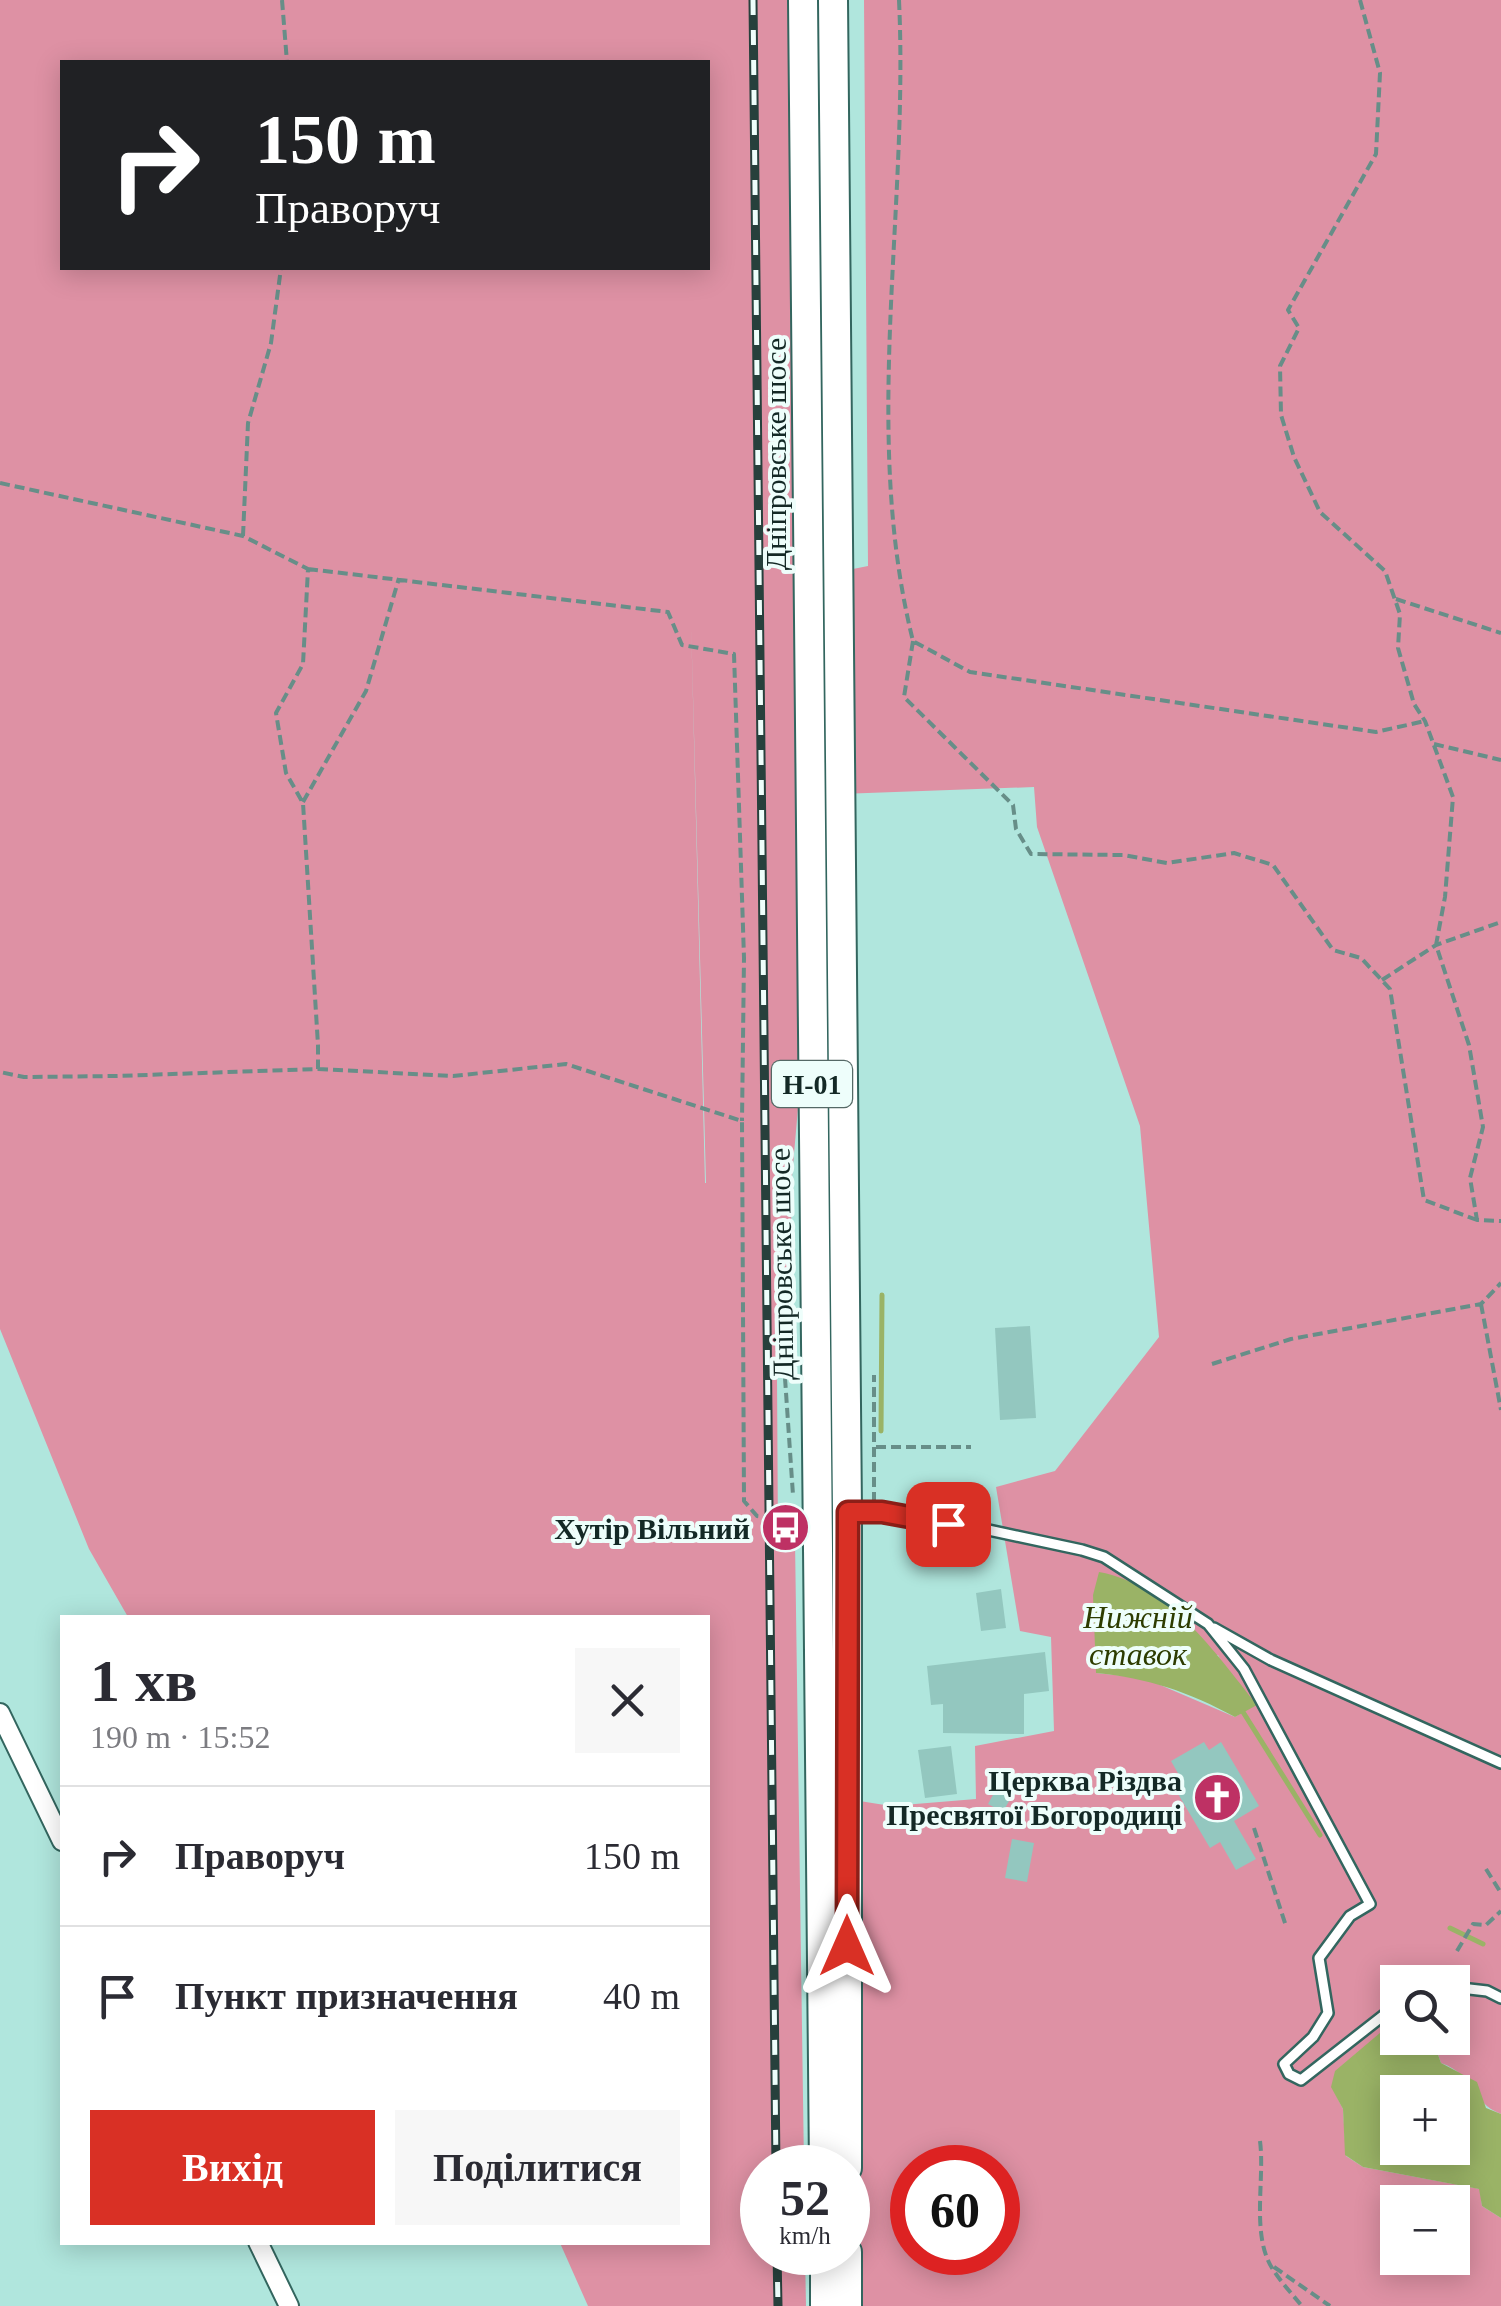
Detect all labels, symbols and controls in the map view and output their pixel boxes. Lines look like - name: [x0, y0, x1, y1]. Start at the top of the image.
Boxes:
- icon: right: [90, 100, 220, 230]
- text: 150 m: [255, 101, 436, 178]
- text: Праворуч: [255, 183, 440, 233]
- street label: Дніпровське шосе: [759, 338, 792, 570]
- road number: Н-01: [772, 1061, 852, 1107]
- street label: Дніпровське шосе: [762, 1148, 800, 1380]
- pin: [906, 1482, 991, 1567]
- icon: arrive: [921, 1497, 976, 1552]
- bus stop icon: Хутір Вільний: [759, 1502, 811, 1554]
- place label: Хутір Вільний: [554, 1512, 750, 1545]
- water label: Нижній ставок: [1082, 1599, 1193, 1672]
- text: 1 хв: [90, 1648, 197, 1714]
- button: close: [575, 1648, 680, 1753]
- text: 190 m · 15:52: [90, 1719, 270, 1755]
- place label: Церква Різдва Пресвятої Богородиці: [886, 1764, 1182, 1831]
- church icon: Церква Різдва Пресвятої Богородиці: [1191, 1771, 1243, 1823]
- icon: right: [90, 1829, 145, 1884]
- text: Праворуч: [175, 1835, 345, 1877]
- text: 150 m: [584, 1835, 680, 1877]
- position arrow: [795, 1894, 899, 1998]
- map controls: [1380, 1965, 1470, 2275]
- button: search: [1380, 1965, 1470, 2055]
- icon: arrive: [90, 1969, 145, 2024]
- text: Пункт призначення: [175, 1975, 518, 2017]
- text: 40 m: [603, 1975, 680, 2017]
- button: +: [1380, 2075, 1470, 2165]
- button: Вихід: [90, 2110, 375, 2225]
- button: Поділитися: [395, 2110, 680, 2225]
- speed limit sign: 60: [890, 2145, 1020, 2275]
- text: 52: [780, 2170, 830, 2226]
- button: −: [1380, 2185, 1470, 2275]
- text: km/h: [779, 2222, 831, 2249]

